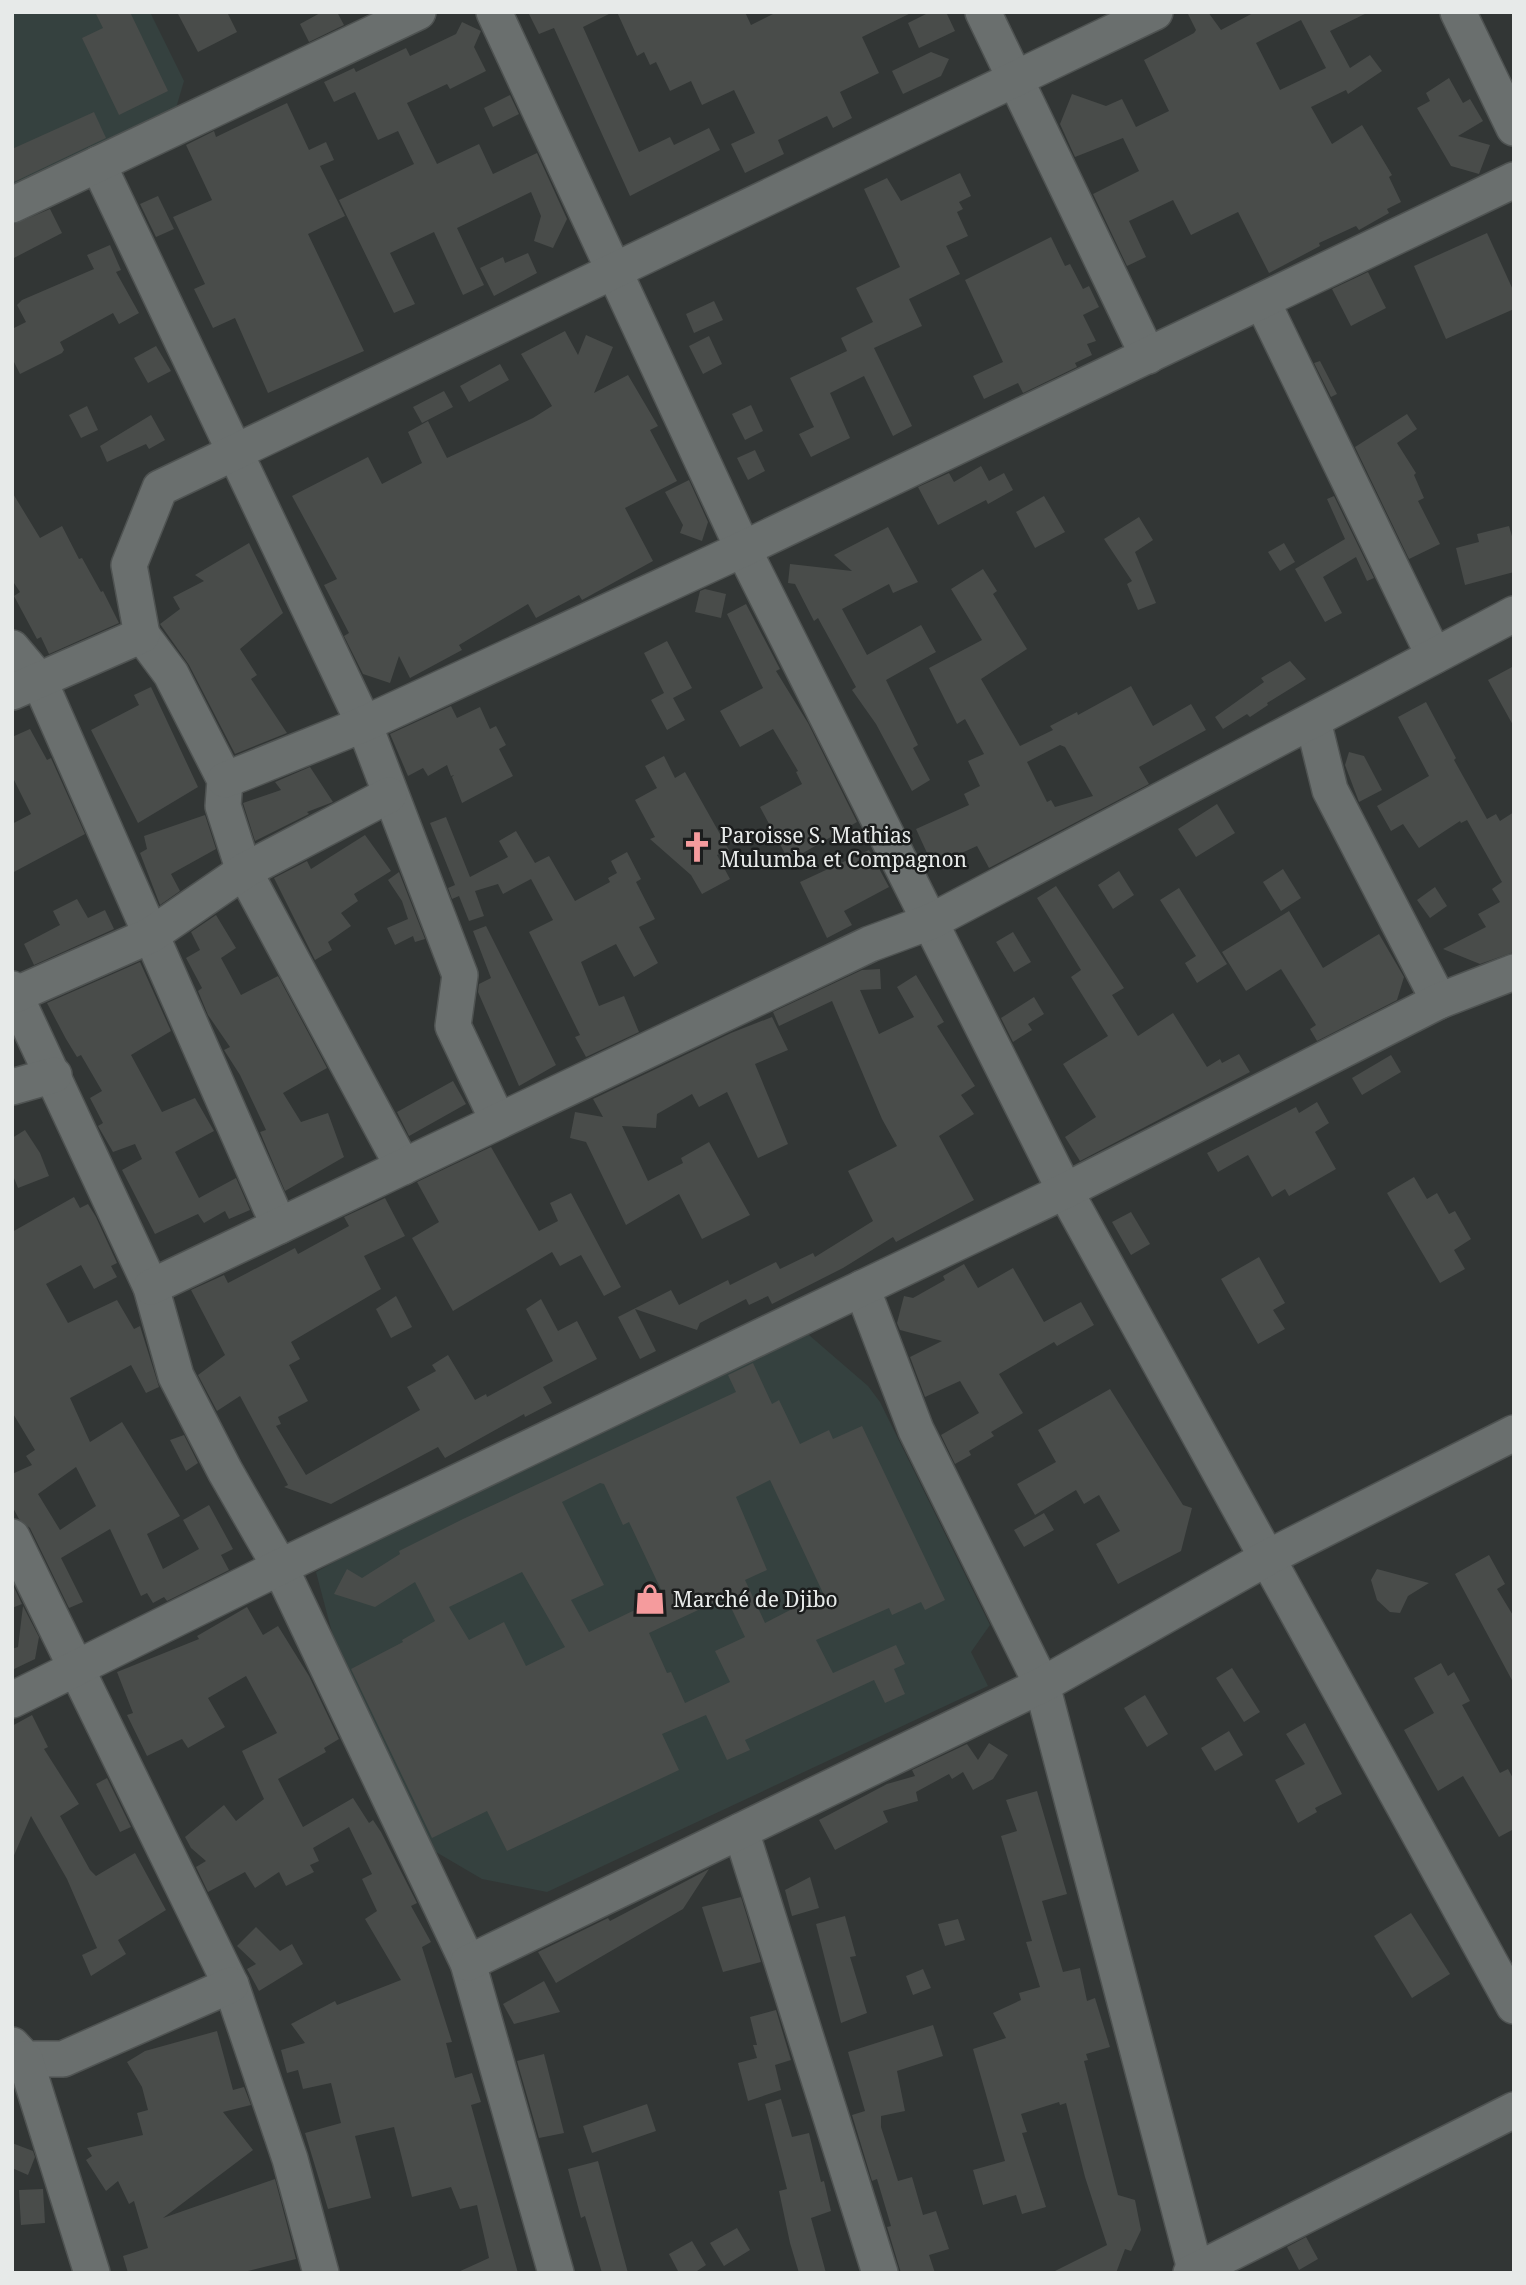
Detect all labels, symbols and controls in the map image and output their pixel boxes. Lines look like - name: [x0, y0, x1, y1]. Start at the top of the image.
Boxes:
- place label: Paroisse S. Mathias Mulumba et Compagnon: [720, 821, 967, 873]
- church icon: Paroisse S. Mathias Mulumba et Compagnon: [680, 830, 714, 864]
- shop icon: Marché de Djibo: [633, 1582, 667, 1616]
- place label: Marché de Djibo: [673, 1585, 838, 1613]

